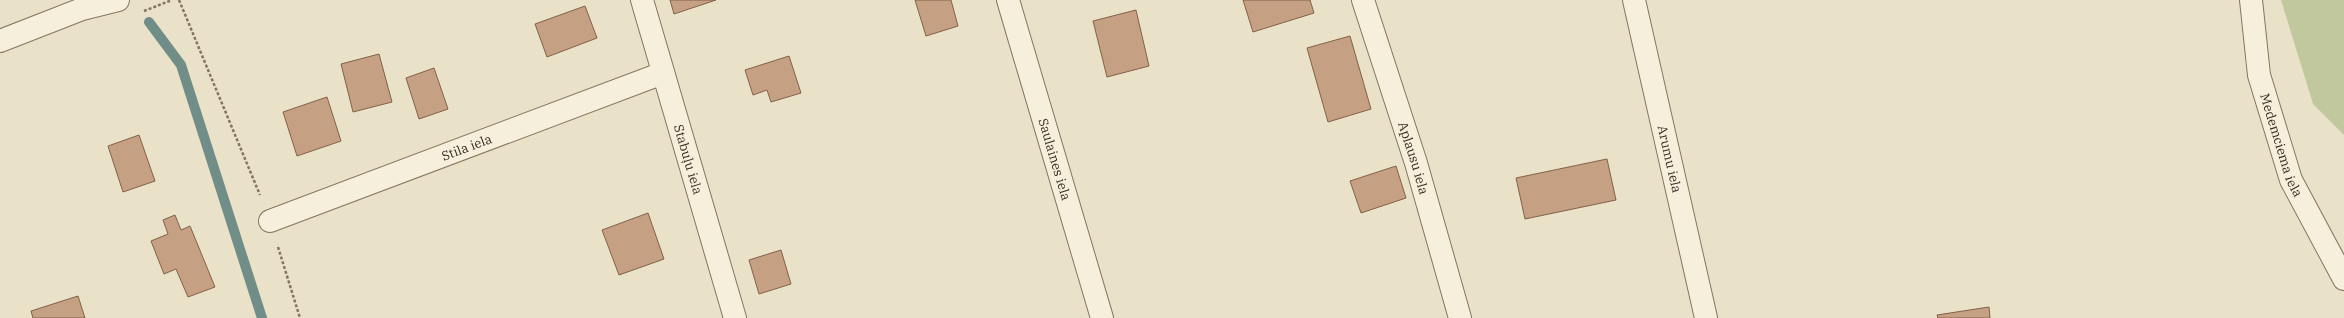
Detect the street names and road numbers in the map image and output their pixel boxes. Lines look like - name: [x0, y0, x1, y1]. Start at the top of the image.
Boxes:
- street label: Medemciema iela: [2257, 91, 2307, 200]
- street label: Saulaines iela: [1035, 116, 1075, 202]
- street label: Aplausu iela: [1395, 119, 1433, 196]
- street label: Stabuļu iela: [670, 122, 707, 196]
- street label: Arumu iela: [1654, 124, 1686, 194]
- street label: Stila iela: [439, 130, 494, 164]

